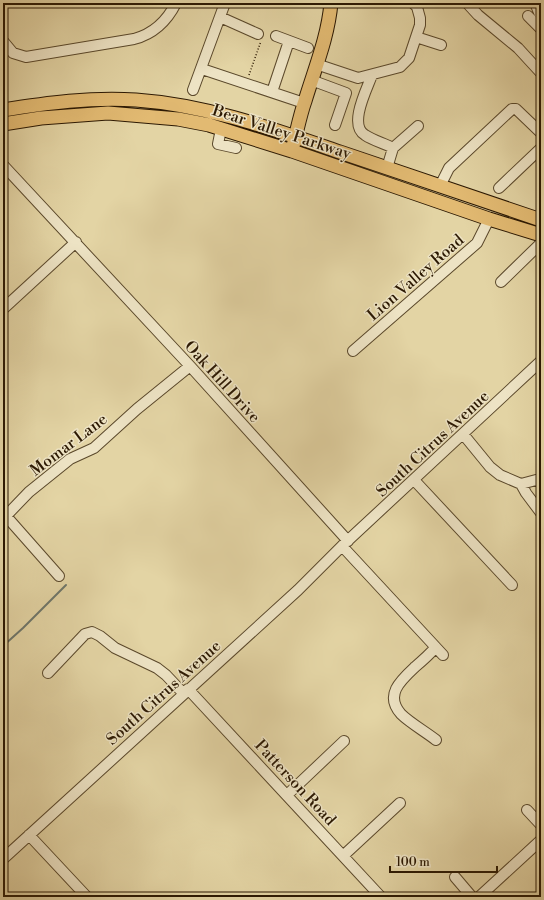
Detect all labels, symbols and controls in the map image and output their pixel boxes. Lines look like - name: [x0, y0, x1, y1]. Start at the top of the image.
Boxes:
- street label: Bear Valley Parkway: [209, 100, 354, 164]
- street label: Lion Valley Road: [363, 230, 468, 325]
- street label: Oak Hill Drive: [180, 336, 264, 427]
- street label: South Citrus Avenue: [372, 386, 493, 501]
- street label: Momar Lane: [26, 409, 111, 480]
- street label: South Citrus Avenue: [102, 636, 225, 749]
- street label: Patterson Road: [250, 736, 340, 830]
- scale bar: [390, 848, 497, 874]
- text: 100 m: [396, 855, 430, 870]

